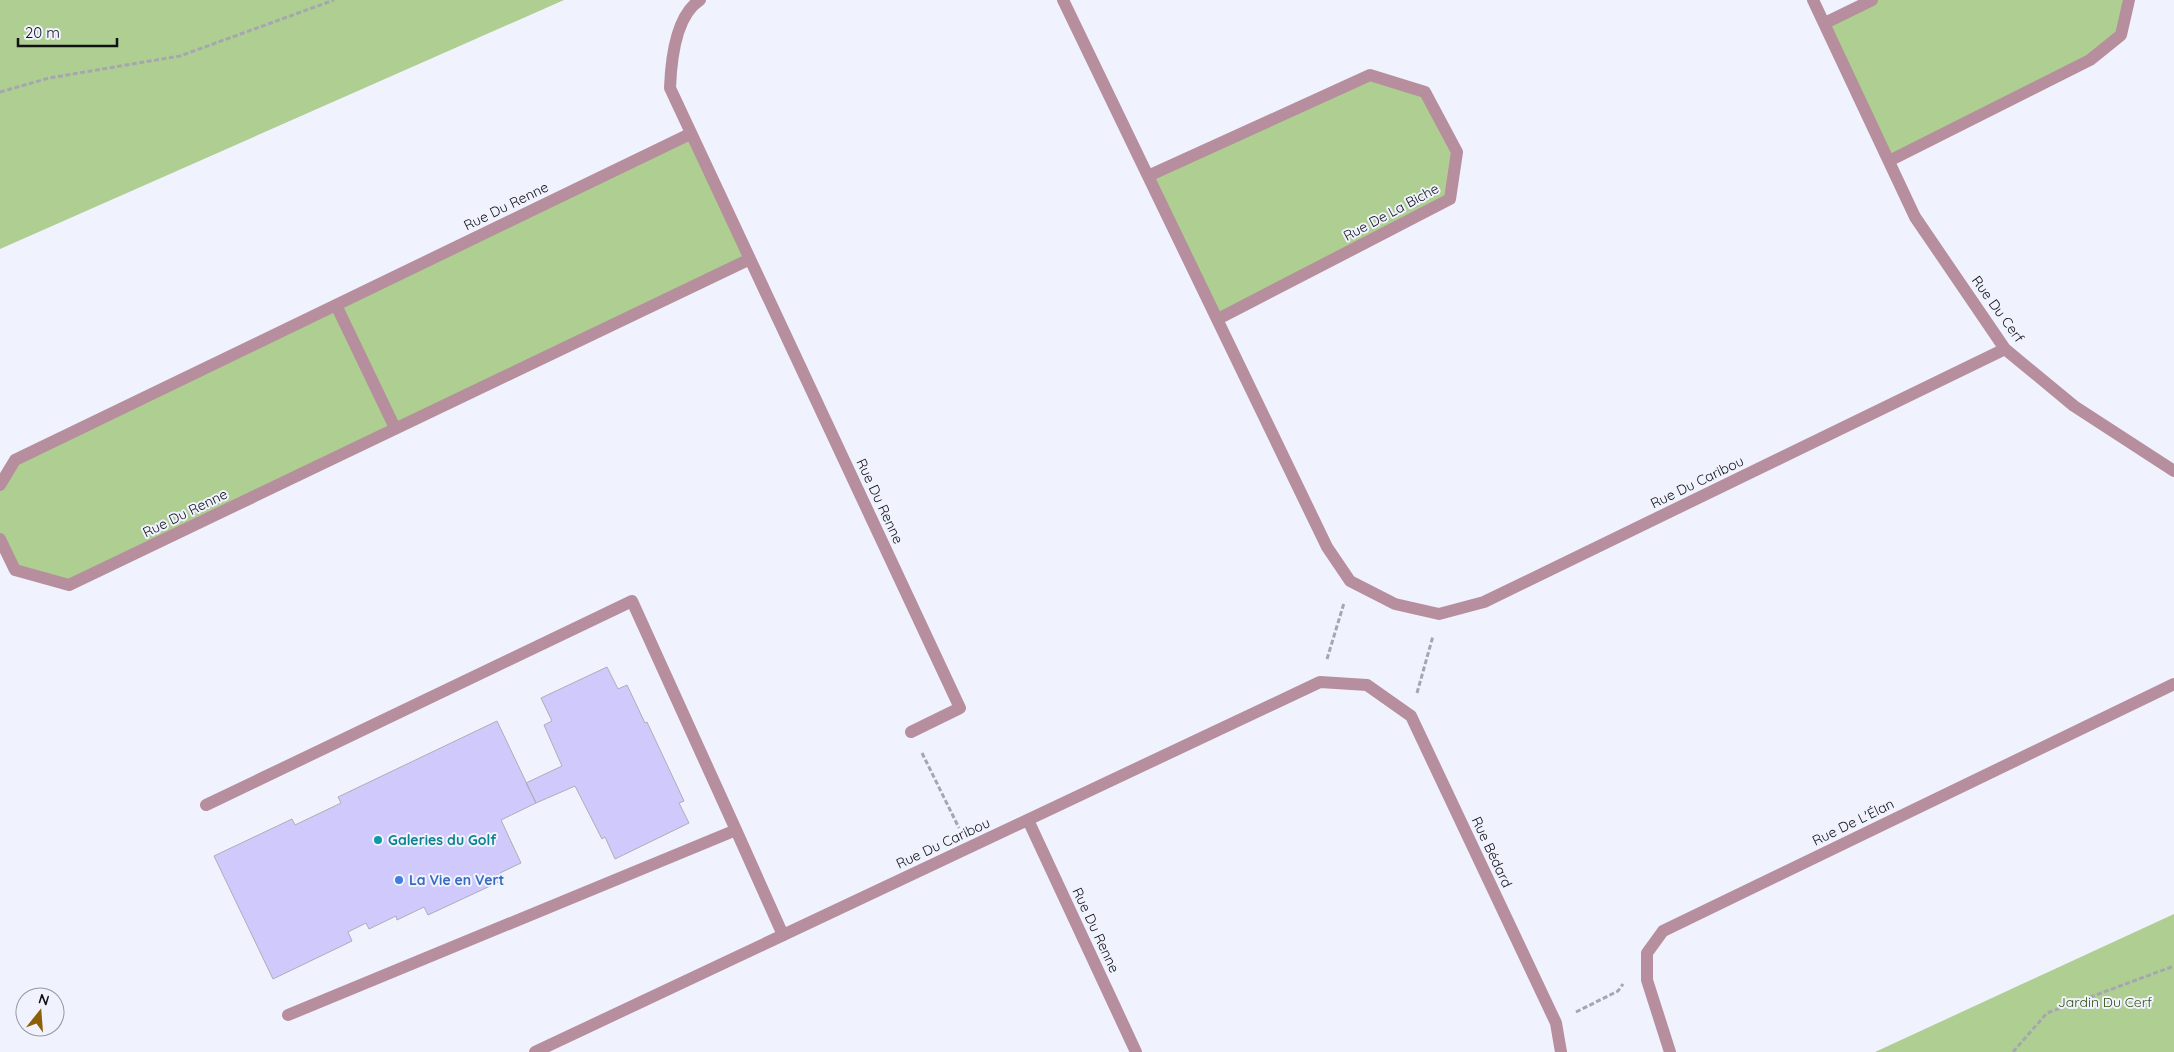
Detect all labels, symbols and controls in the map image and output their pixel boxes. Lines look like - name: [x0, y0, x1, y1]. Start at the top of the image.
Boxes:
- scale bar: [18, 15, 116, 47]
- text: 20 m: [25, 23, 60, 42]
- street label: Rue Du Renne: [461, 178, 551, 234]
- street label: Rue De La Biche: [1340, 179, 1442, 245]
- street label: Rue Du Cerf: [1968, 272, 2028, 346]
- street label: Rue Du Caribou: [1647, 452, 1747, 512]
- street label: Rue Du Renne: [852, 455, 908, 547]
- street label: Rue Du Renne: [140, 485, 230, 541]
- street label: Rue De L'Élan: [1809, 794, 1897, 850]
- street label: Rue Du Caribou: [893, 813, 993, 873]
- street label: Rue Bédard: [1468, 814, 1516, 890]
- place label: Galeries du Golf: [388, 831, 497, 849]
- marker: Galeries du Golf: [372, 834, 384, 846]
- place label: La Vie en Vert: [409, 871, 505, 889]
- marker: La Vie en Vert: [393, 874, 405, 886]
- street label: Rue Du Renne: [1068, 884, 1124, 976]
- north arrow: [15, 987, 65, 1037]
- text: N: [36, 989, 51, 1010]
- park label: Jardin Du Cerf: [2058, 993, 2152, 1011]

